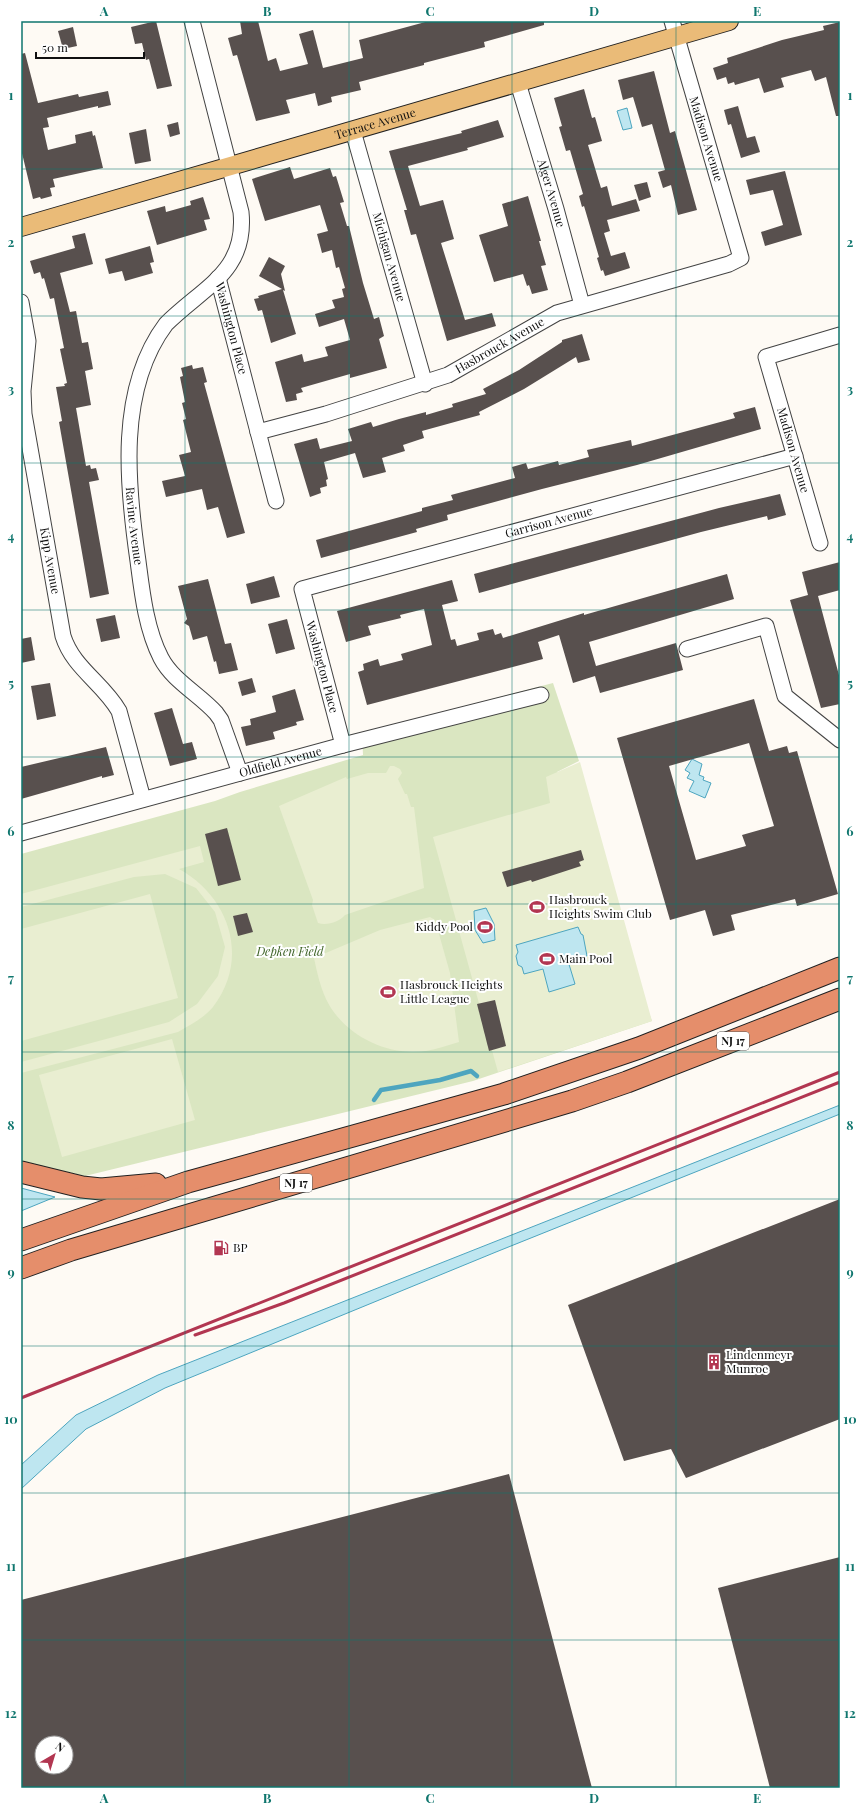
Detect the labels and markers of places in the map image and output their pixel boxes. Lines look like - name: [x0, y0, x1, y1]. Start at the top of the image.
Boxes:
- place label: Hasbrouck Heights Swim Club: [549, 891, 652, 921]
- sports icon: Hasbrouck Heights Swim Club: [528, 898, 546, 916]
- place label: Kiddy Pool: [416, 918, 474, 934]
- sports icon: Kiddy Pool: [476, 918, 494, 936]
- sports icon: Main Pool: [538, 950, 556, 968]
- place label: Main Pool: [559, 950, 613, 966]
- place label: Hasbrouck Heights Little League: [400, 976, 503, 1006]
- sports icon: Hasbrouck Heights Little League: [379, 983, 397, 1001]
- fuel station icon: BP: [212, 1239, 230, 1257]
- place label: BP: [233, 1239, 247, 1255]
- place label: Lindenmeyr Munroe: [726, 1346, 793, 1376]
- building icon: Lindenmeyr Munroe: [705, 1353, 723, 1371]

